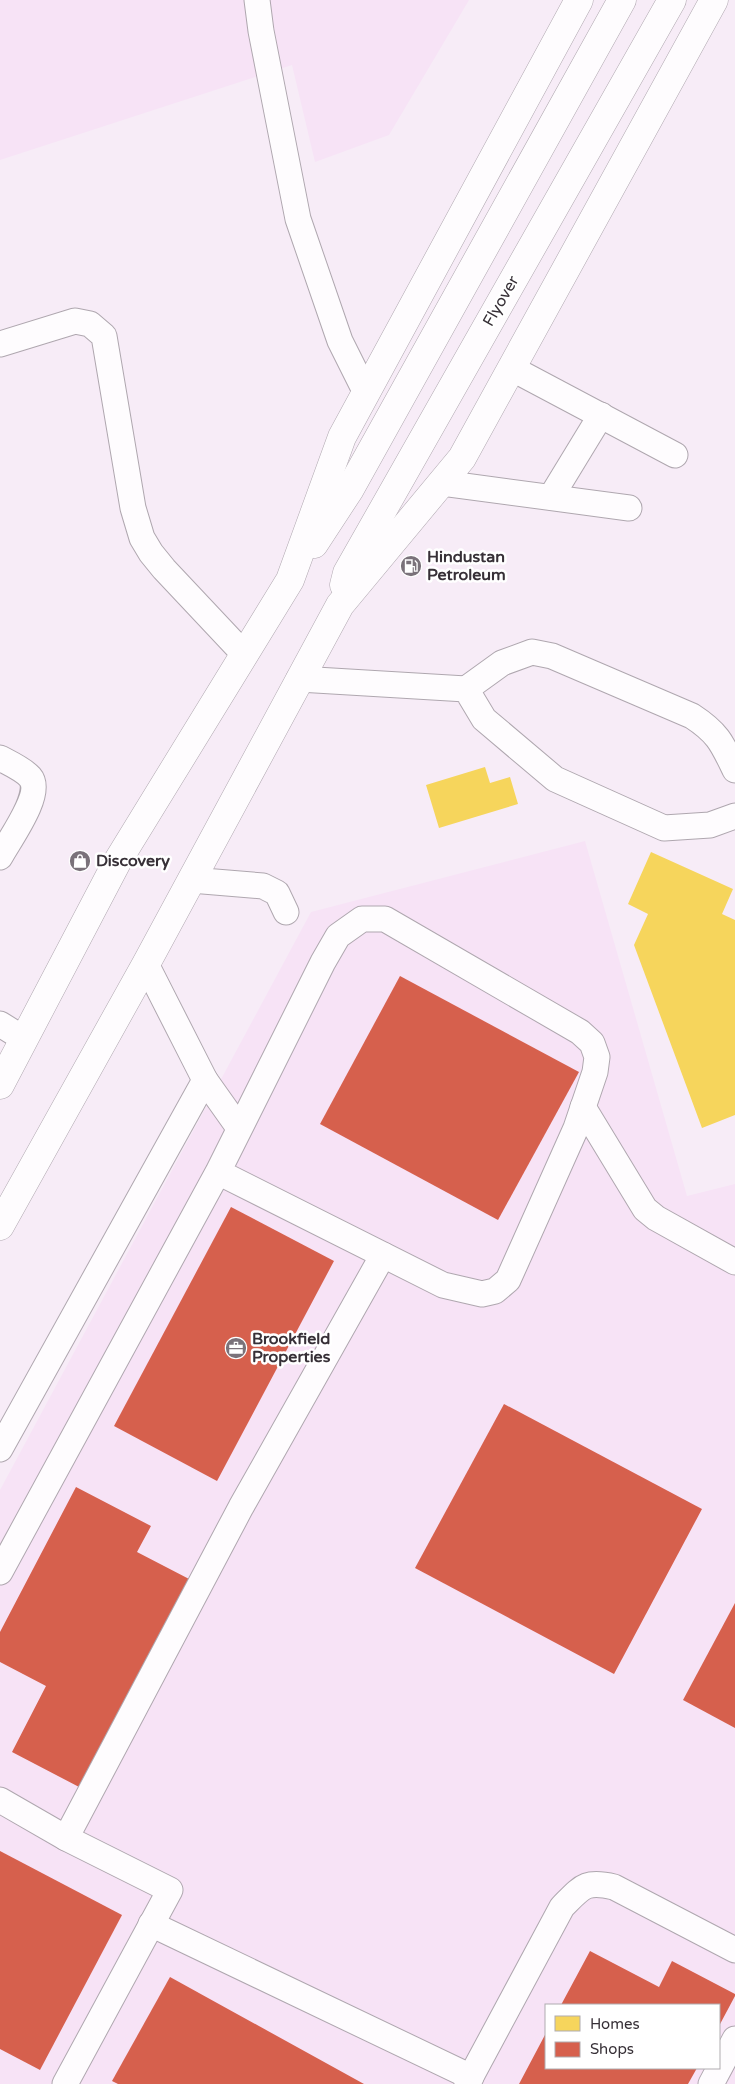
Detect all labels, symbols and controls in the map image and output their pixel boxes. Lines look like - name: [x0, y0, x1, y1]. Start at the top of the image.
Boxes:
- street label: Flyover: [479, 271, 524, 330]
- place label: Hindustan Petroleum: [427, 547, 506, 585]
- fuel station icon: Hindustan Petroleum: [399, 554, 423, 578]
- shop icon: Discovery: [68, 849, 92, 873]
- place label: Discovery: [96, 851, 170, 871]
- place label: Brookfield Properties: [252, 1329, 331, 1367]
- office icon: Brookfield Properties: [224, 1336, 248, 1360]
- legend: [545, 2004, 720, 2069]
- text: Homes: [590, 2015, 640, 2033]
- text: Shops: [590, 2040, 634, 2058]

